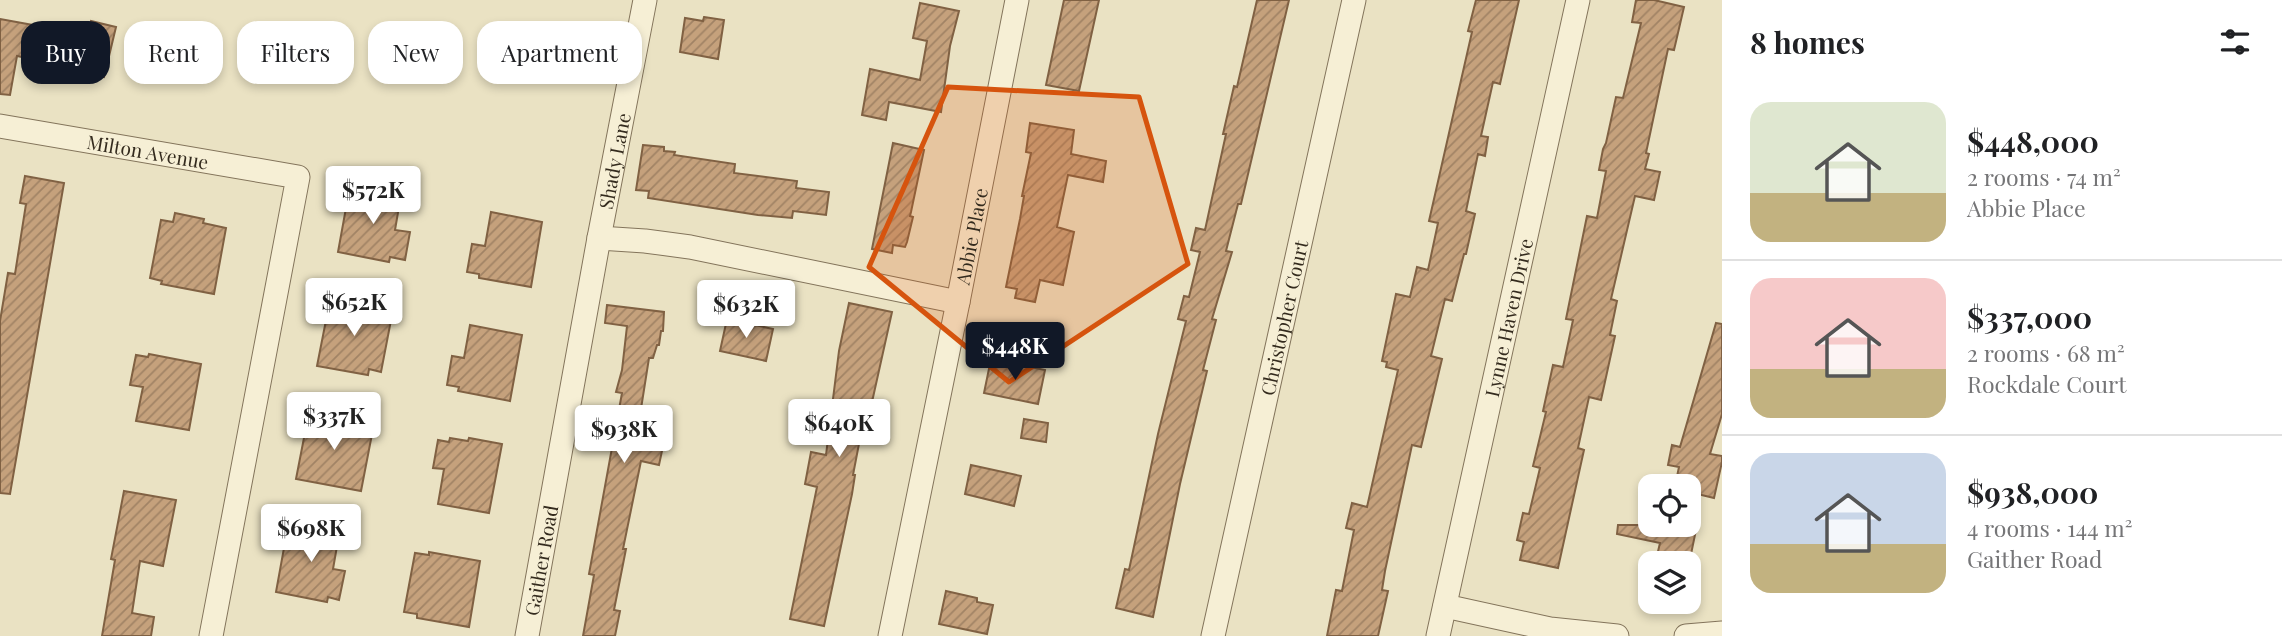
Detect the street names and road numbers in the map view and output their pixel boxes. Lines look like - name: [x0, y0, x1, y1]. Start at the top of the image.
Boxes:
- street label: Shady Lane: [592, 111, 636, 211]
- street label: Milton Avenue: [85, 128, 211, 174]
- street label: Abbie Place: [949, 185, 993, 288]
- street label: Lynne Haven Drive: [1478, 236, 1538, 399]
- street label: Christopher Court: [1254, 237, 1313, 398]
- street label: Gaither Road: [518, 503, 563, 618]

